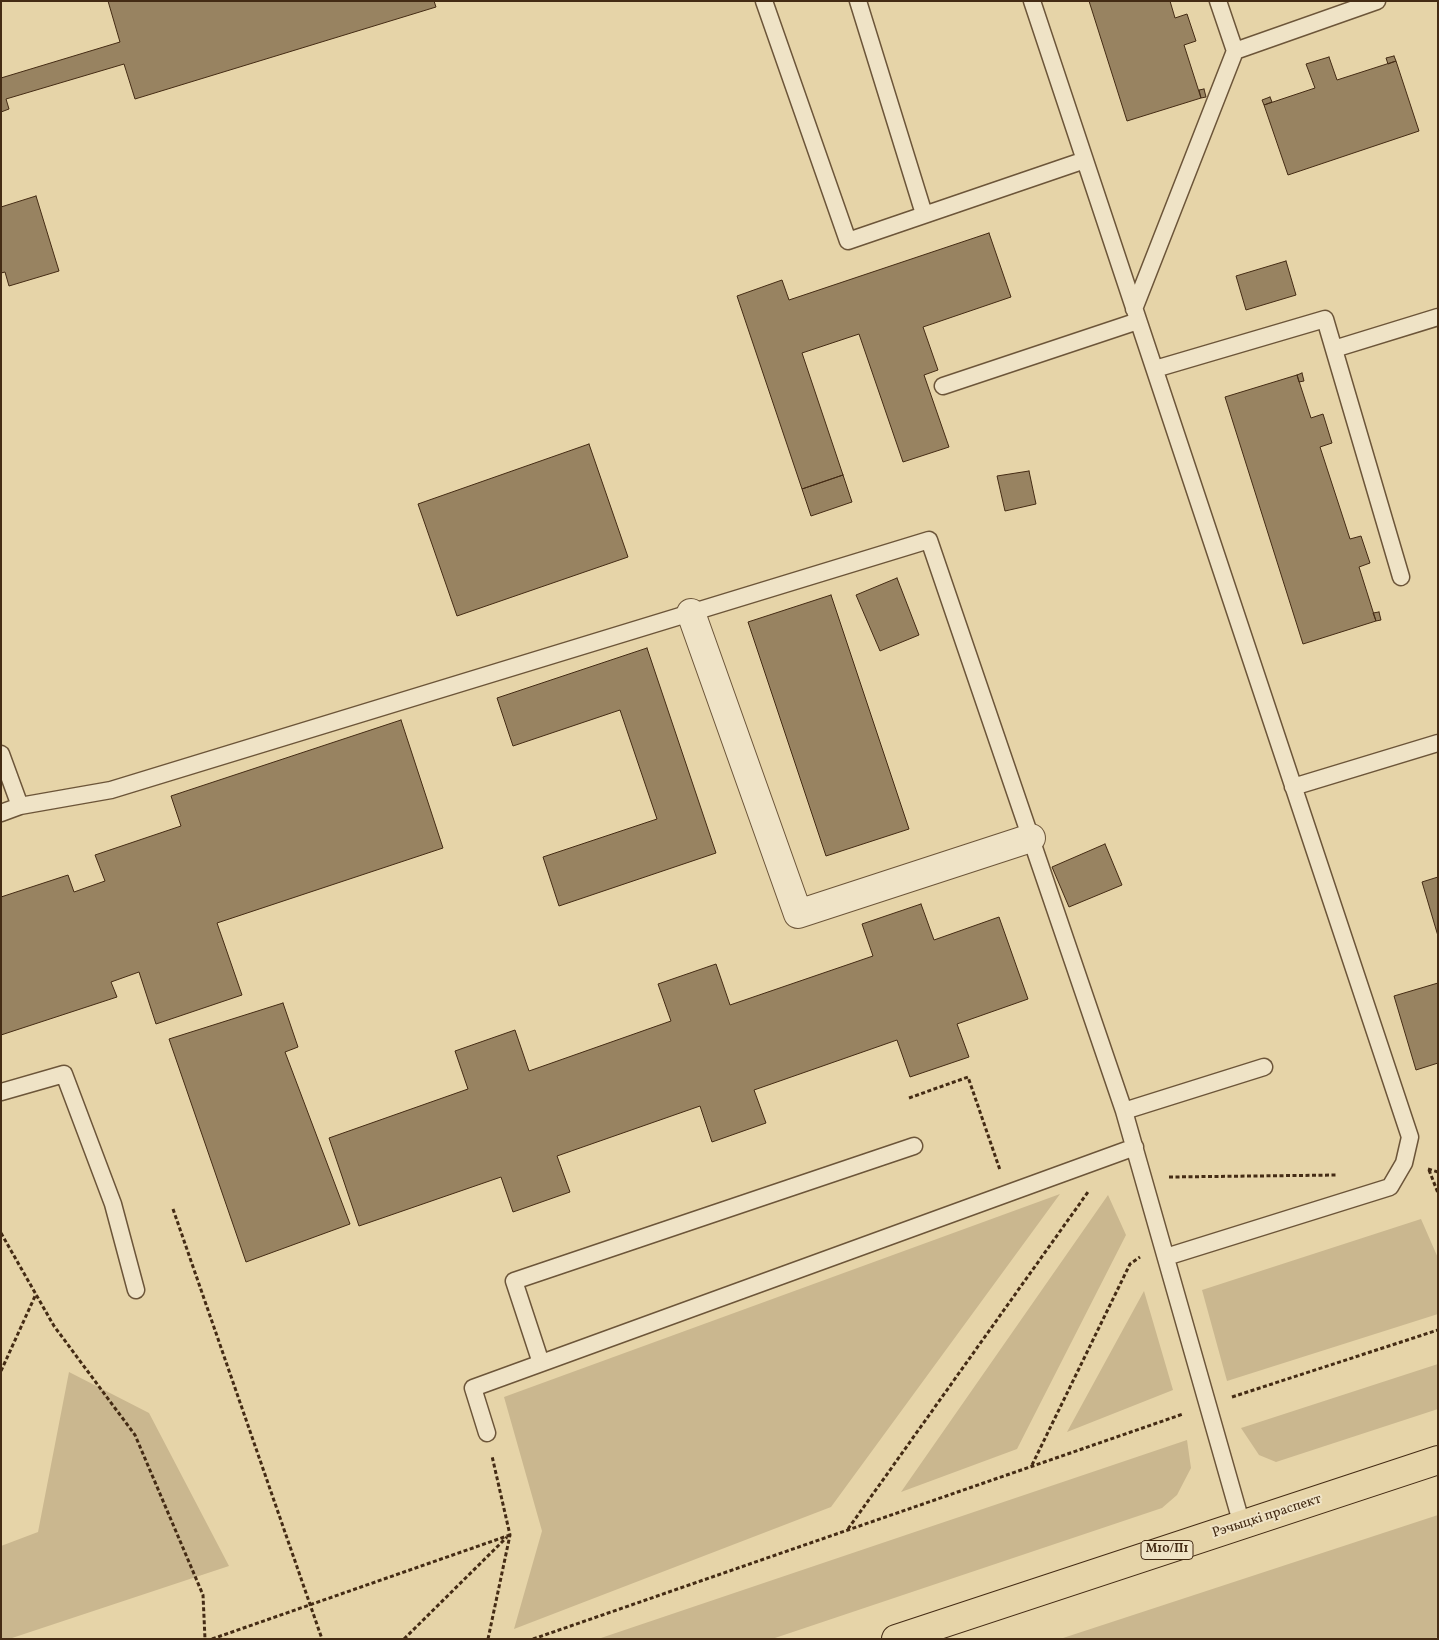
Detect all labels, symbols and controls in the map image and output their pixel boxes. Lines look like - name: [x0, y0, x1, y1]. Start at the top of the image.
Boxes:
- street label: Рэчыцкі праспект: [1210, 1491, 1324, 1543]
- road number: М10/П1: [1141, 1540, 1193, 1560]

